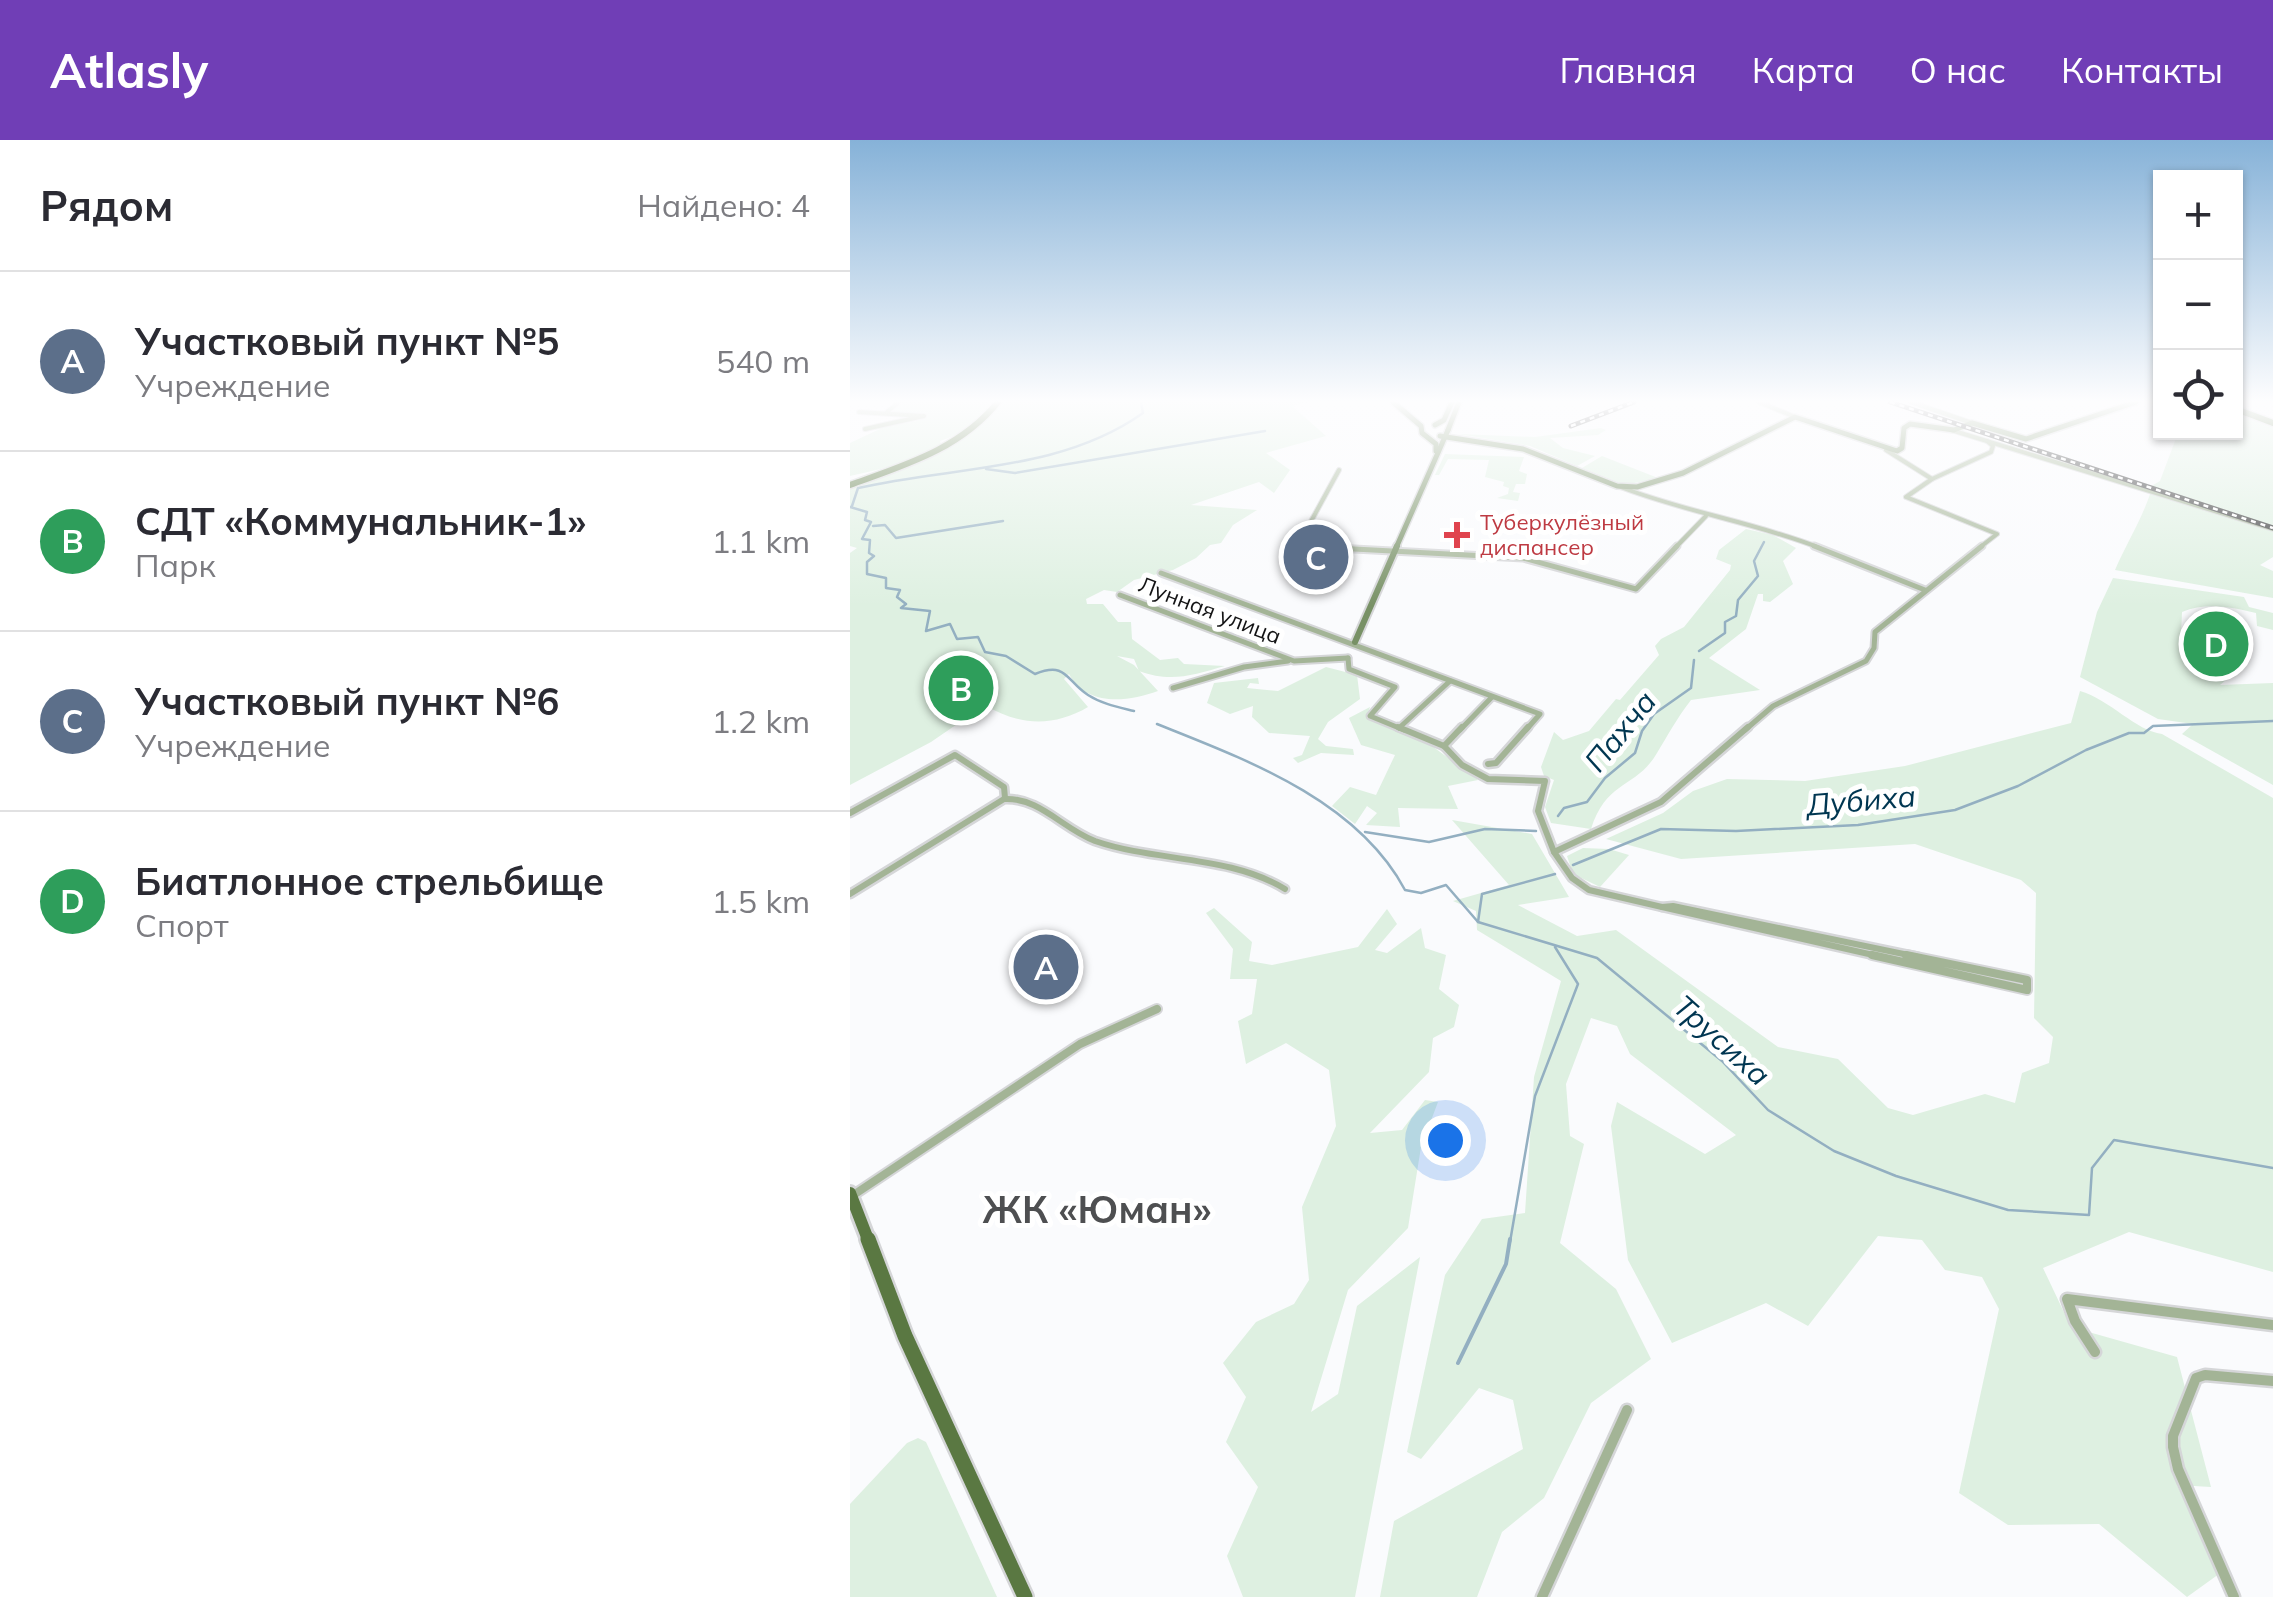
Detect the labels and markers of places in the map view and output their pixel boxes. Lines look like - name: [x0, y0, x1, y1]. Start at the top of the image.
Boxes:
- place label: Туберкулёзный диспансер: [1480, 508, 1644, 561]
- pin: C: [1284, 520, 1348, 594]
- marker: Туберкулёзный диспансер: [1444, 522, 1470, 548]
- pin: D: [2184, 606, 2248, 682]
- pin: B: [928, 650, 994, 726]
- pin: A: [1014, 930, 1078, 1004]

